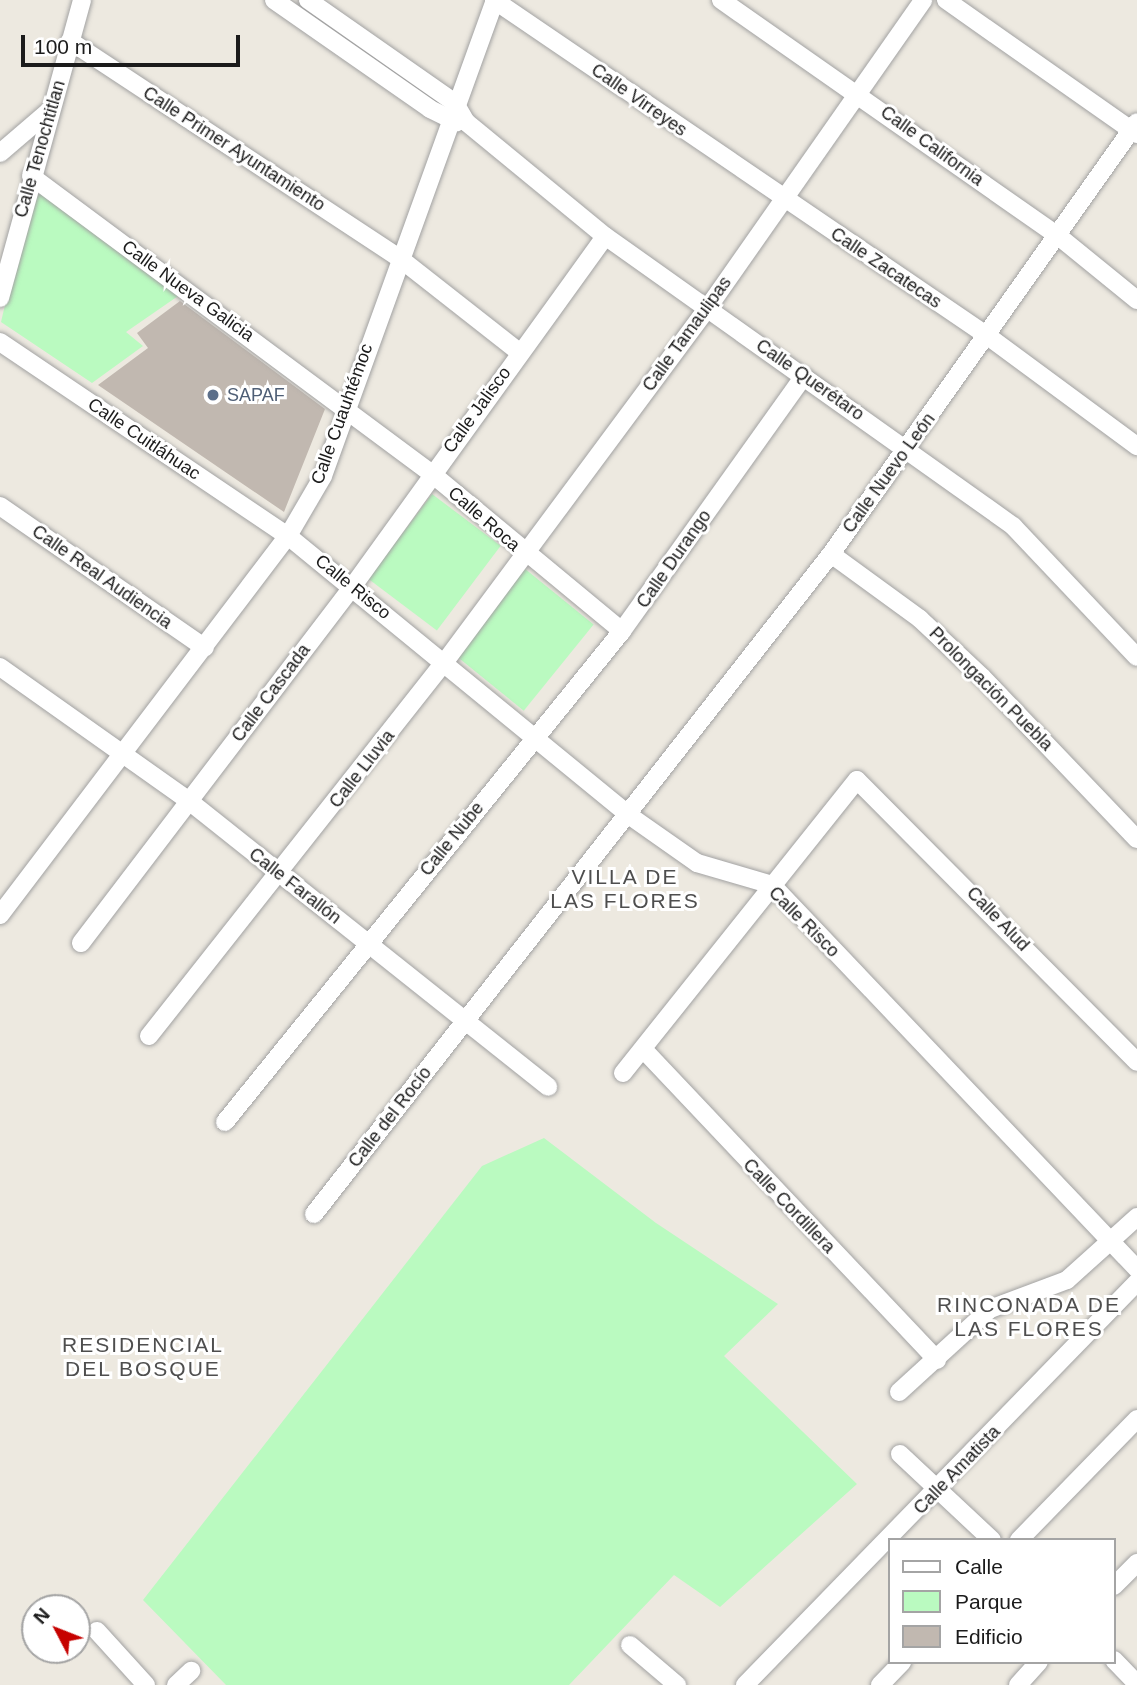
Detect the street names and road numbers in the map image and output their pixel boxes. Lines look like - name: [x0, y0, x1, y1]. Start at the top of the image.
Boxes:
- street label: Calle Virreyes: [587, 59, 691, 141]
- street label: Calle Tenochtitlan: [10, 78, 70, 220]
- street label: Calle Primer Ayuntamiento: [138, 82, 330, 216]
- street label: Calle California: [876, 101, 988, 191]
- street label: Calle Zacatecas: [826, 223, 946, 313]
- street label: Calle Nueva Galicia: [118, 236, 258, 346]
- street label: Calle Tamaulipas: [638, 272, 736, 396]
- street label: Calle Querétaro: [752, 335, 868, 425]
- street label: Calle Cuauhtémoc: [307, 341, 377, 487]
- street label: Calle Jalisco: [439, 363, 515, 457]
- street label: Calle Cuitláhuac: [84, 393, 204, 485]
- street label: Calle Nuevo León: [838, 409, 940, 537]
- street label: Calle Roca: [444, 482, 524, 556]
- street label: Calle Durango: [632, 506, 716, 612]
- street label: Calle Real Audiencia: [27, 520, 177, 634]
- street label: Calle Risco: [311, 550, 395, 624]
- street label: Prolongación Puebla: [925, 623, 1057, 755]
- street label: Calle Cascada: [227, 640, 315, 746]
- street label: Calle Lluvia: [325, 726, 399, 812]
- street label: Calle Nube: [416, 798, 488, 880]
- street label: Calle Farallón: [245, 843, 345, 929]
- street label: Calle Risco: [764, 882, 844, 962]
- street label: Calle Alud: [962, 882, 1034, 956]
- street label: Calle del Rocío: [344, 1062, 436, 1172]
- street label: Calle Cordillera: [738, 1154, 840, 1258]
- street label: Calle Amatista: [909, 1421, 1005, 1519]

